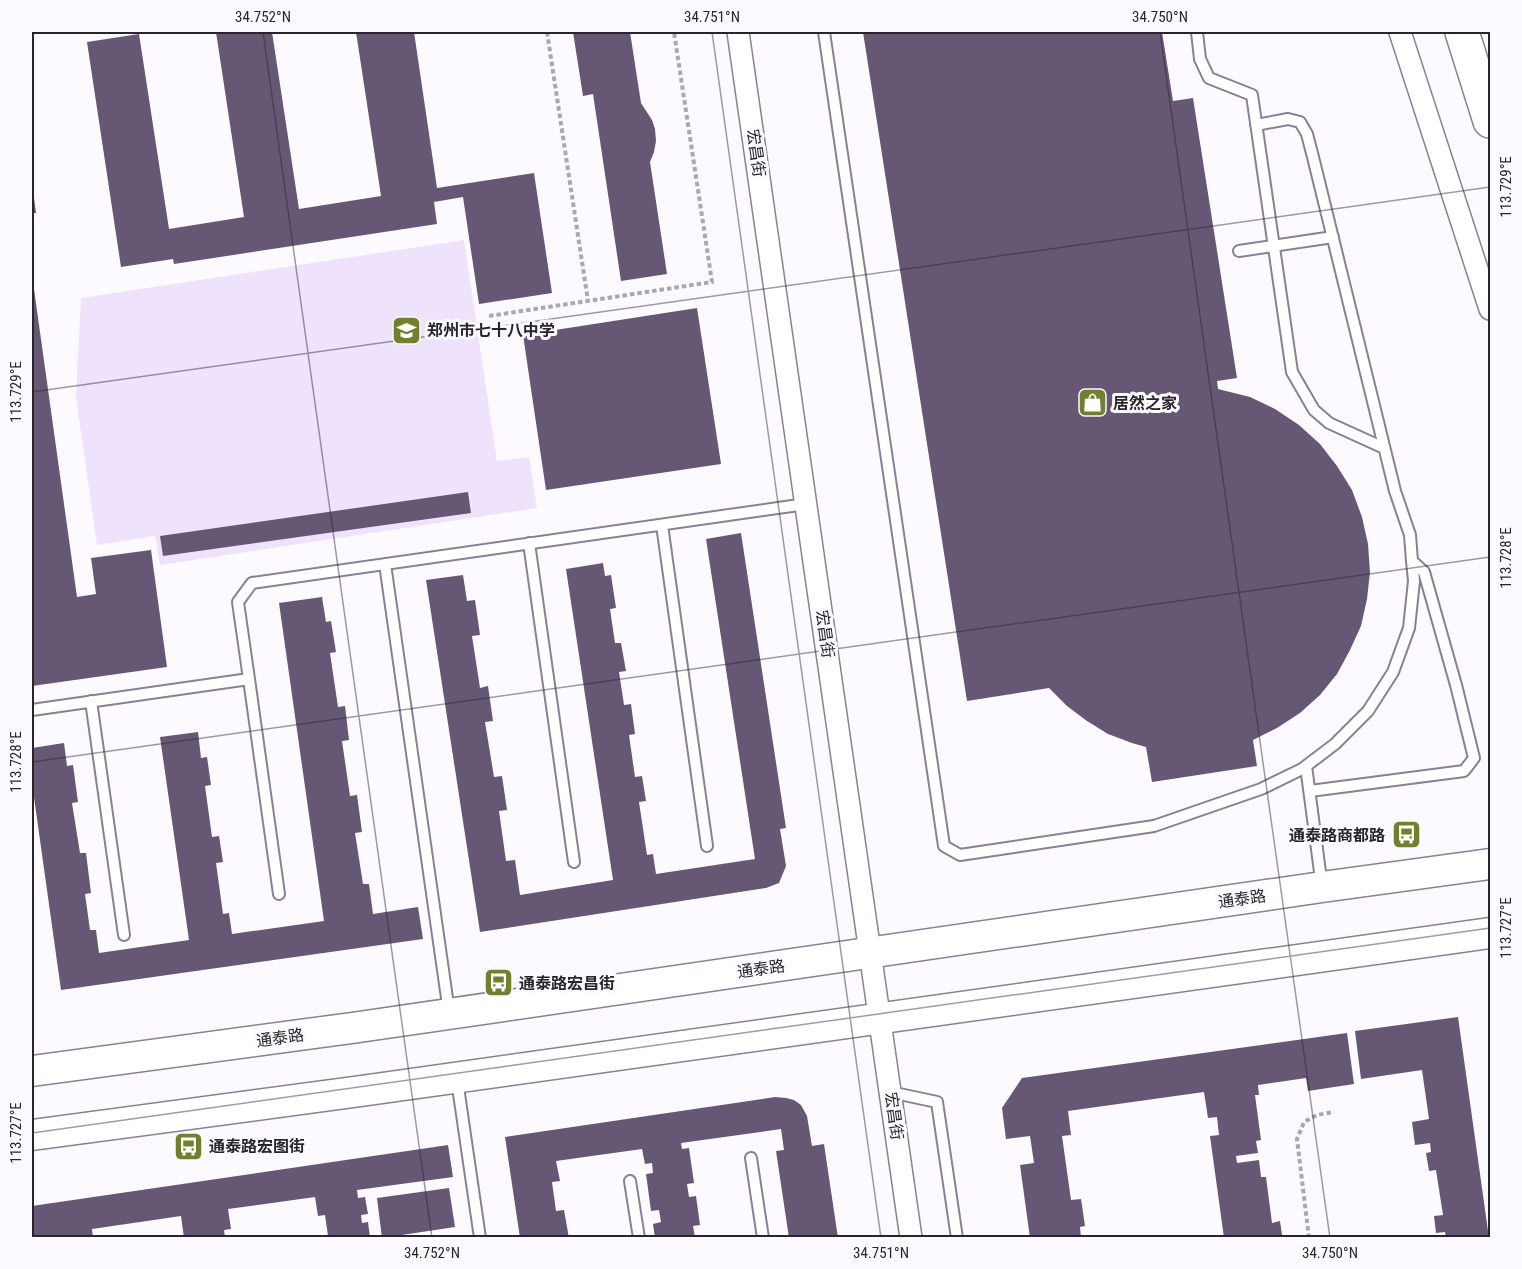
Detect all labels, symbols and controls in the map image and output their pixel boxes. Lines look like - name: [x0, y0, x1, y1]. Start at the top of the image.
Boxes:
- text: 34.752°N: [235, 8, 291, 26]
- text: 34.751°N: [684, 8, 740, 26]
- text: 34.750°N: [1132, 8, 1188, 26]
- street label: 宏昌街: [743, 128, 769, 178]
- text: 113.729°E: [1497, 156, 1515, 218]
- school or university icon: 郑州市七十八中学: [390, 314, 422, 346]
- place label: 郑州市七十八中学: [427, 321, 555, 340]
- text: 113.729°E: [7, 361, 25, 423]
- shop icon: 居然之家: [1076, 387, 1108, 419]
- place label: 居然之家: [1113, 394, 1177, 413]
- text: 113.728°E: [1497, 527, 1515, 589]
- street label: 宏昌街: [812, 609, 838, 659]
- text: 113.728°E: [7, 731, 25, 793]
- bus stop icon: 通泰路商都路: [1390, 819, 1422, 851]
- place label: 通泰路商都路: [1289, 826, 1385, 845]
- street label: 通泰路: [1217, 886, 1267, 912]
- text: 113.727°E: [1497, 897, 1515, 959]
- street label: 通泰路: [736, 956, 786, 982]
- bus stop icon: 通泰路宏昌街: [482, 967, 514, 999]
- place label: 通泰路宏昌街: [519, 974, 615, 993]
- street label: 通泰路: [255, 1025, 305, 1051]
- street label: 宏昌街: [881, 1091, 907, 1141]
- text: 113.727°E: [7, 1102, 25, 1164]
- bus stop icon: 通泰路宏图街: [172, 1130, 204, 1162]
- place label: 通泰路宏图街: [209, 1137, 305, 1156]
- text: 34.752°N: [404, 1244, 460, 1262]
- text: 34.751°N: [853, 1244, 909, 1262]
- text: 34.750°N: [1302, 1244, 1358, 1262]

